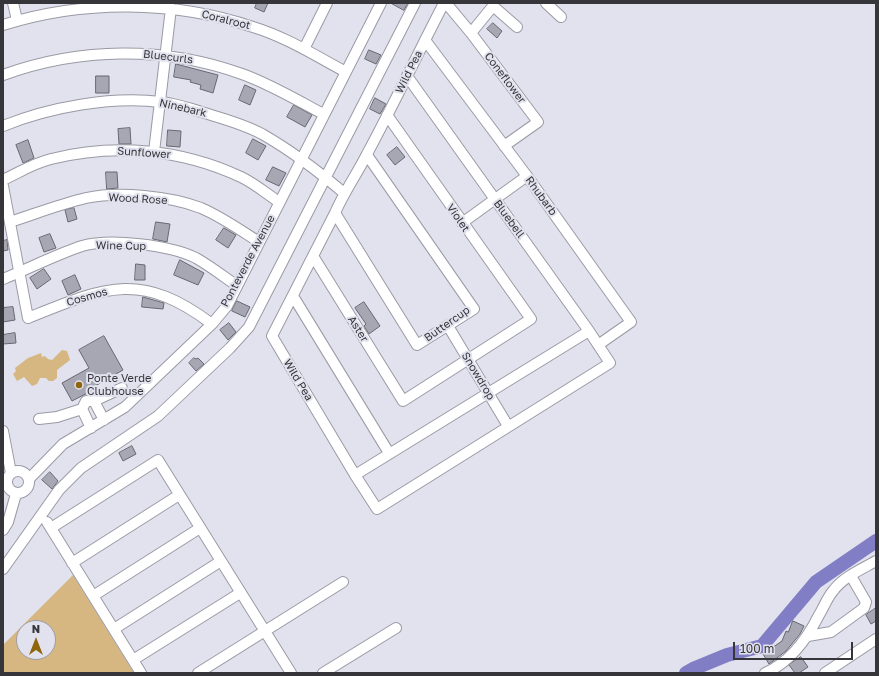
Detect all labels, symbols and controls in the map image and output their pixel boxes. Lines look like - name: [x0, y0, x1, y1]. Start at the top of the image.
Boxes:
- street label: Coralroot: [200, 8, 252, 32]
- street label: Bluecurls: [142, 47, 194, 67]
- street label: Wild Pea: [393, 48, 425, 96]
- street label: Coneflower: [482, 50, 528, 106]
- street label: Ninebark: [158, 96, 208, 120]
- street label: Sunflower: [117, 145, 171, 161]
- street label: Rhubarb: [522, 174, 560, 218]
- street label: Wood Rose: [108, 191, 168, 207]
- street label: Bluebell: [491, 197, 527, 241]
- street label: Violet: [444, 201, 472, 235]
- street label: Ponteverde Avenue: [218, 213, 278, 309]
- street label: Wine Cup: [96, 239, 146, 253]
- street label: Cosmos: [65, 285, 109, 309]
- street label: Buttercup: [422, 303, 472, 345]
- street label: Aster: [345, 314, 371, 344]
- street label: Snowdrop: [459, 350, 497, 402]
- street label: Wild Pea: [280, 357, 316, 403]
- place label: Ponte Verde Clubhouse: [87, 372, 151, 398]
- marker: Ponte Verde Clubhouse: [74, 380, 84, 390]
- north arrow: [16, 620, 56, 660]
- text: N: [32, 622, 40, 635]
- scale bar: [735, 634, 855, 660]
- text: 100 m: [740, 641, 774, 656]

